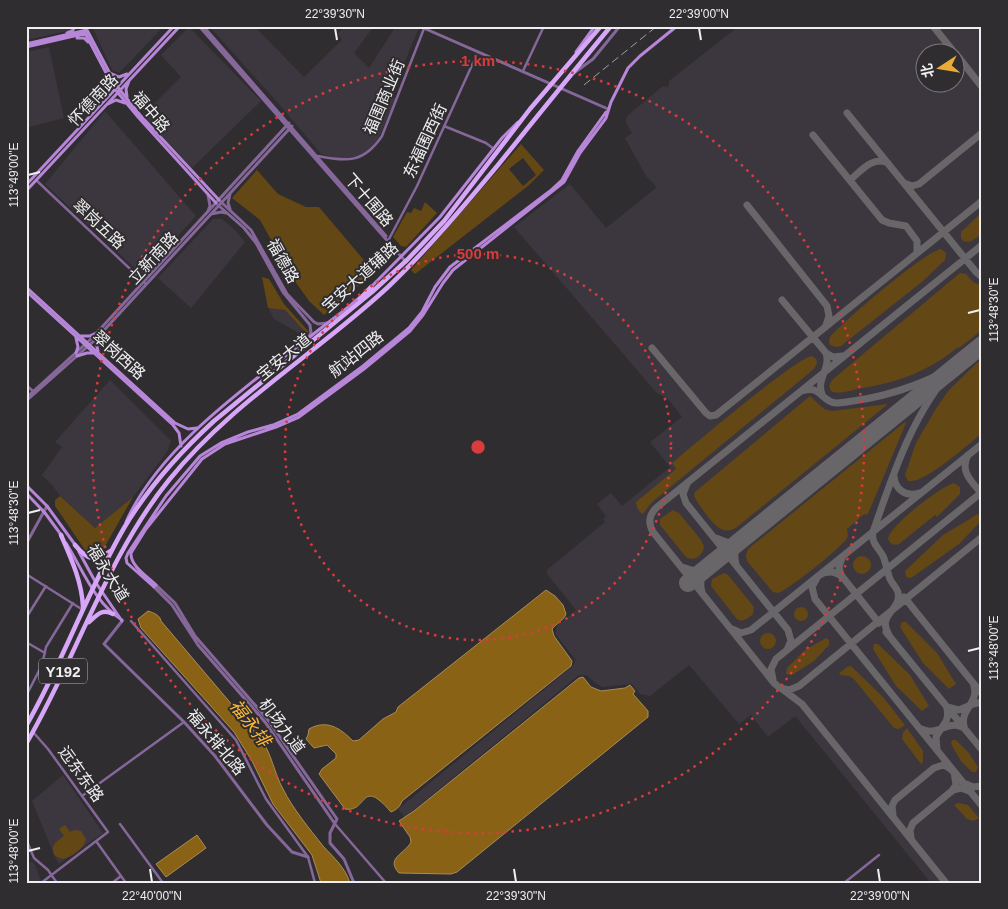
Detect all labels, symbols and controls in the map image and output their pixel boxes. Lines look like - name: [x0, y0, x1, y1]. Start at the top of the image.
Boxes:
- text: 22°39'30"N: [305, 7, 365, 21]
- text: 22°39'00"N: [669, 7, 729, 21]
- north arrow: [916, 42, 966, 92]
- text: 1 km: [461, 52, 495, 69]
- street label: 福围商业街: [361, 57, 407, 137]
- text: 北: [918, 62, 937, 79]
- street label: 怀德南路: [65, 71, 121, 129]
- street label: 福中路: [129, 88, 173, 136]
- street label: 东福围西街: [400, 101, 450, 181]
- text: 113°49'00"E: [7, 142, 21, 208]
- street label: 下十围路: [342, 170, 396, 230]
- street label: 翠岗五路: [70, 196, 128, 252]
- street label: 立新南路: [125, 229, 181, 287]
- street label: 福德路: [264, 236, 302, 286]
- street label: 宝安大道辅路: [319, 239, 401, 315]
- text: 500 m: [457, 245, 499, 262]
- text: 113°48'30"E: [987, 277, 1001, 343]
- street label: 翠岗西路: [90, 327, 148, 383]
- street label: 航站四路: [326, 328, 386, 380]
- street label: 宝安大道: [254, 330, 314, 384]
- centre of rings: [469, 438, 487, 456]
- text: 113°48'30"E: [7, 480, 21, 546]
- street label: 福永大道: [84, 541, 132, 605]
- text: 113°48'00"E: [987, 615, 1001, 681]
- road number: Y192: [39, 658, 87, 684]
- street label: 机场九道: [256, 695, 308, 757]
- water label: 福永排: [225, 696, 276, 753]
- street label: 福永排北路: [184, 706, 248, 778]
- street label: 远东东路: [55, 743, 107, 805]
- text: 113°48'00"E: [7, 818, 21, 884]
- text: 22°40'00"N: [122, 889, 182, 903]
- text: 22°39'30"N: [486, 889, 546, 903]
- text: 22°39'00"N: [850, 889, 910, 903]

